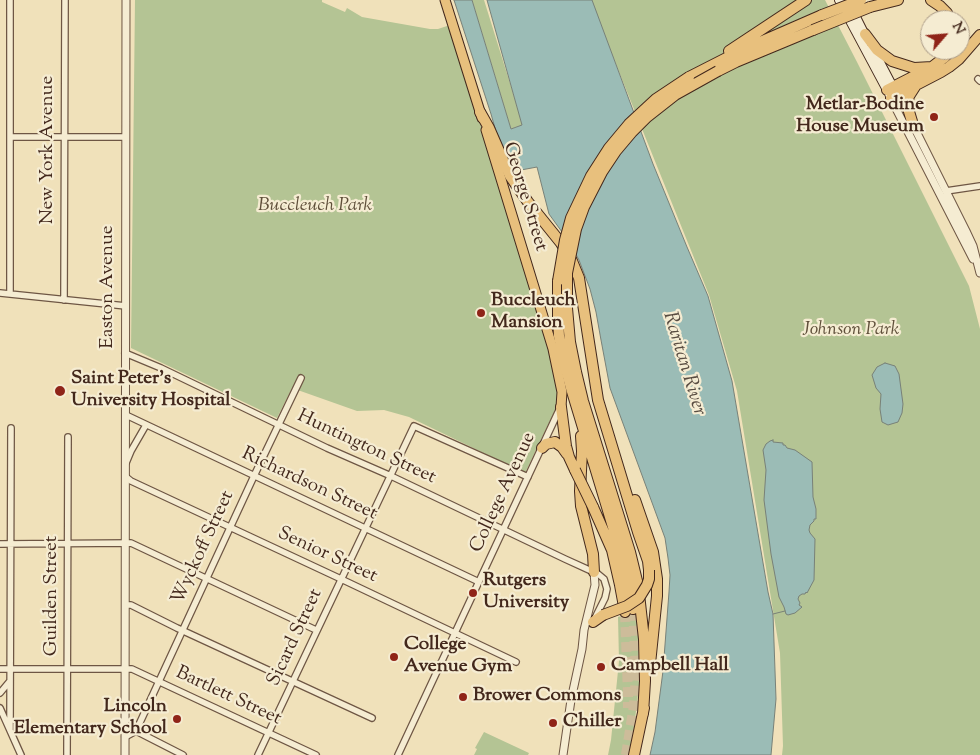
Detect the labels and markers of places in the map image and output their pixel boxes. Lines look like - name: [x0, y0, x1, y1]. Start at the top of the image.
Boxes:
- place label: Metlar-Bodine House Museum: [796, 95, 924, 139]
- marker: Metlar-Bodine House Museum: [928, 111, 940, 123]
- place label: Buccleuch Mansion: [491, 291, 576, 335]
- marker: Buccleuch Mansion: [475, 307, 487, 319]
- place label: Saint Peter's University Hospital: [71, 369, 230, 413]
- marker: Saint Peter's University Hospital: [53, 384, 67, 398]
- place label: Rutgers University: [483, 571, 569, 615]
- marker: Rutgers University: [467, 587, 479, 599]
- place label: College Avenue Gym: [404, 635, 512, 679]
- marker: College Avenue Gym: [388, 651, 400, 663]
- place label: Campbell Hall: [611, 656, 729, 678]
- marker: Campbell Hall: [595, 661, 607, 673]
- place label: Brower Commons: [473, 686, 621, 708]
- marker: Brower Commons: [457, 691, 469, 703]
- place label: Lincoln Elementary School: [14, 697, 167, 741]
- place label: Chiller: [563, 712, 621, 734]
- marker: Lincoln Elementary School: [171, 713, 183, 725]
- marker: Chiller: [547, 717, 559, 729]

